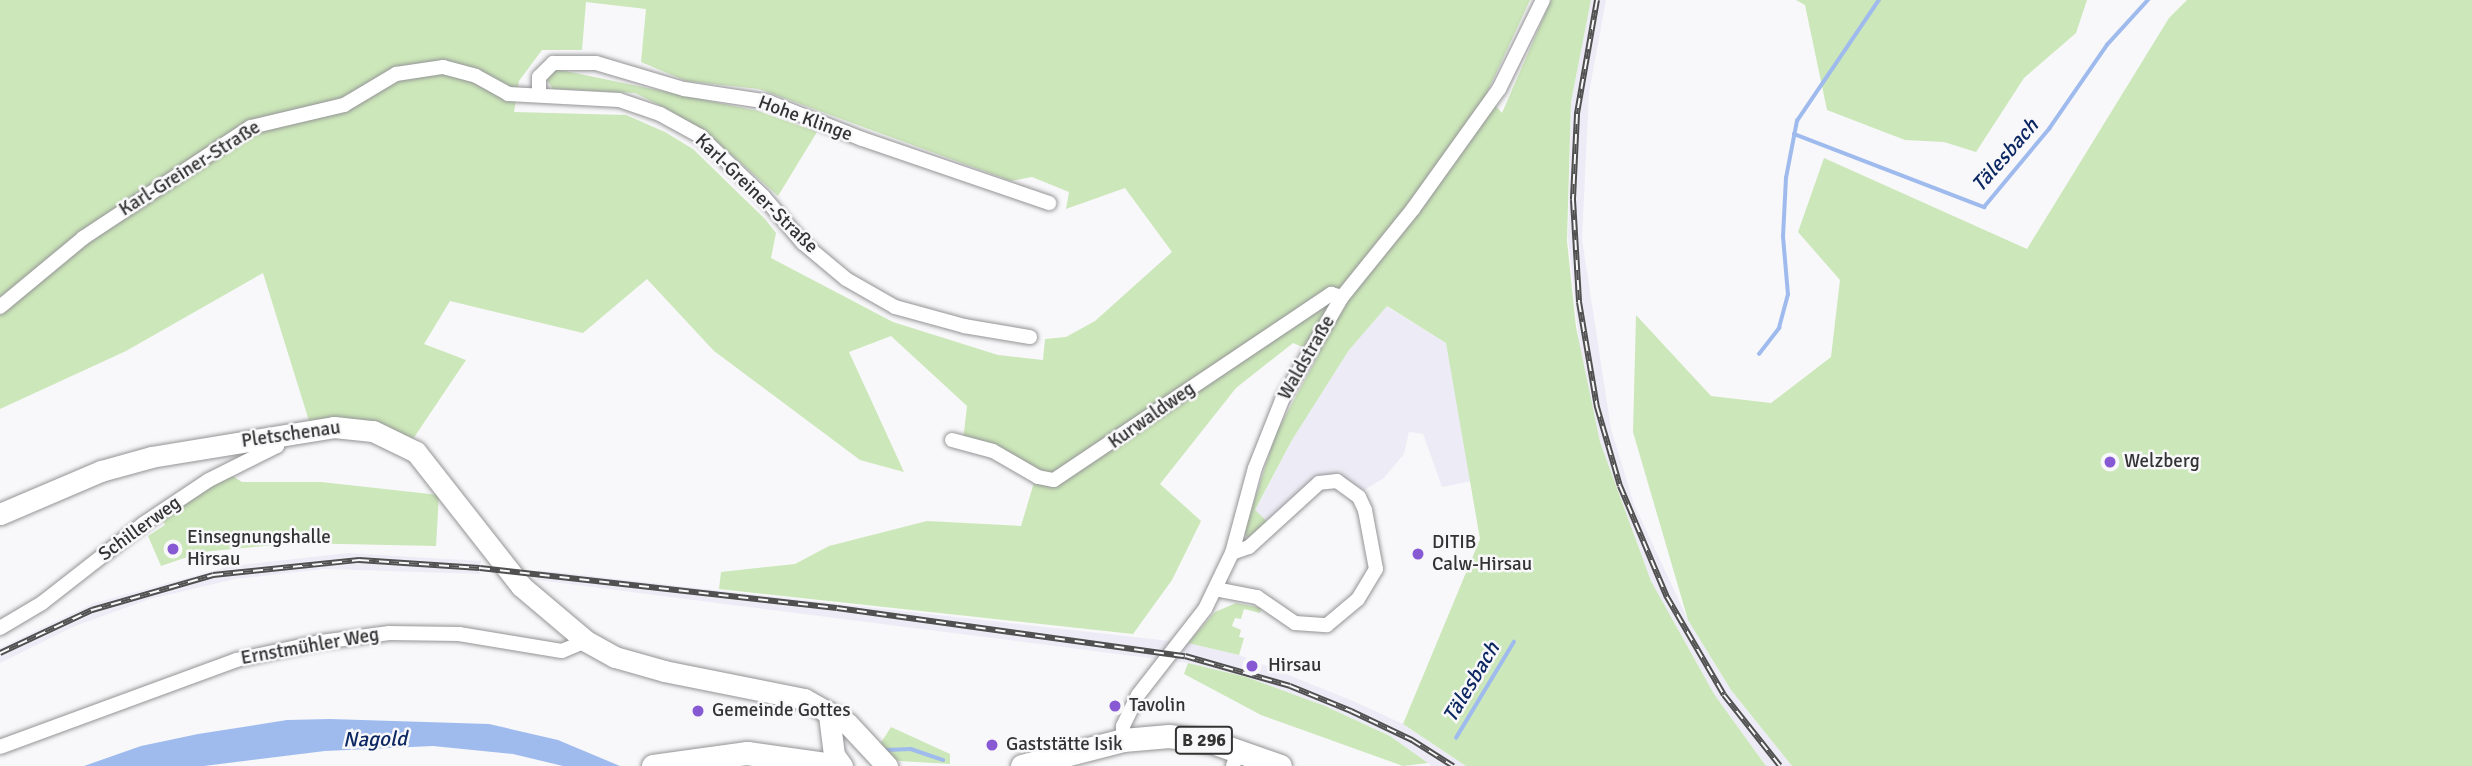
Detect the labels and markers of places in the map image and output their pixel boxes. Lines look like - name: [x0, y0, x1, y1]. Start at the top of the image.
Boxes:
- place label: Welzberg: [2124, 451, 2200, 473]
- marker: Welzberg: [2102, 454, 2118, 470]
- place label: Einsegnungshalle Hirsau: [187, 527, 331, 571]
- place label: DITIB Calw-Hirsau: [1432, 532, 1532, 576]
- marker: Einsegnungshalle Hirsau: [165, 541, 181, 557]
- marker: DITIB Calw-Hirsau: [1410, 546, 1426, 562]
- place label: Hirsau: [1268, 655, 1321, 677]
- marker: Hirsau: [1242, 656, 1262, 676]
- place label: Tavolin: [1129, 695, 1186, 717]
- marker: Tavolin: [1107, 698, 1123, 714]
- place label: Gemeinde Gottes: [712, 700, 851, 722]
- marker: Gemeinde Gottes: [690, 703, 706, 719]
- place label: Gaststätte Isik: [1006, 734, 1123, 756]
- marker: Gaststätte Isik: [984, 737, 1000, 753]

